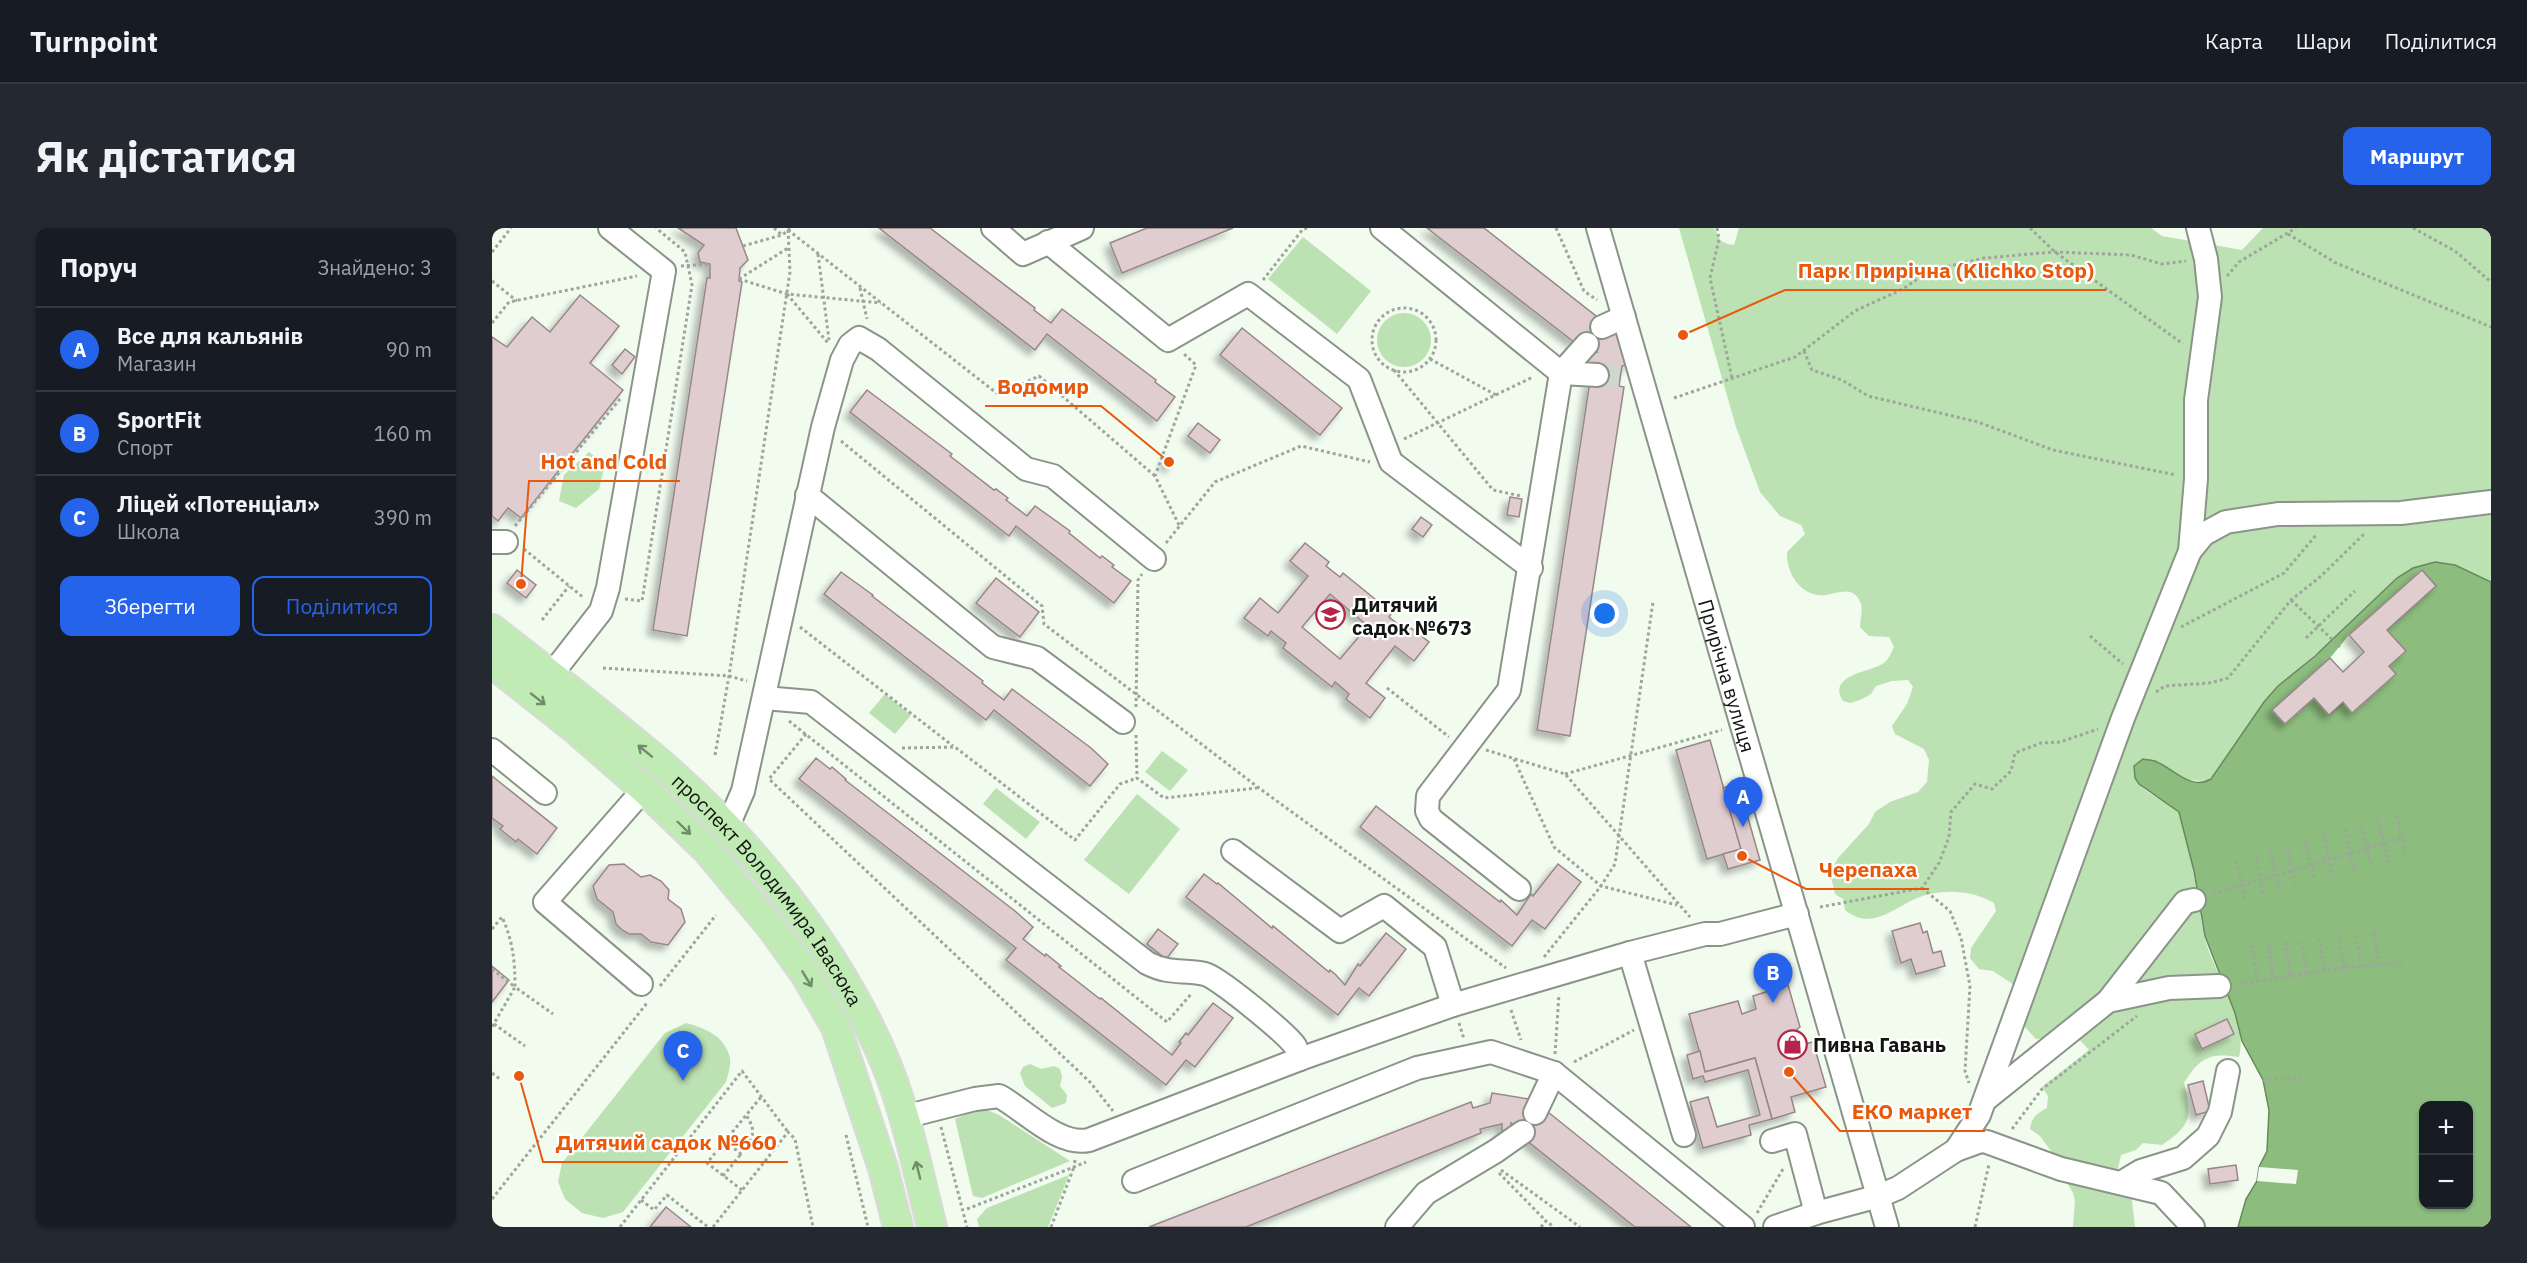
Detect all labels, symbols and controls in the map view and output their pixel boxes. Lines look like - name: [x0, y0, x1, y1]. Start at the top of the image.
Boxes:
- text: Turnpoint: [30, 23, 158, 60]
- text: Карта: [2205, 27, 2263, 55]
- text: Шари: [2296, 27, 2352, 55]
- text: Поділитися: [2385, 27, 2497, 55]
- button: Маршрут: [2343, 127, 2491, 185]
- text: Як дістатися: [36, 129, 297, 184]
- text: Поруч: [60, 250, 138, 284]
- callout: Парк Прирічна (Klichko Stop): [1785, 251, 2106, 290]
- text: Знайдено: 3: [318, 254, 432, 281]
- text: Парк Прирічна (Klichko Stop): [1798, 256, 2094, 284]
- text: Все для кальянів: [117, 321, 303, 350]
- text: A: [73, 336, 86, 363]
- text: 90 m: [386, 336, 432, 363]
- text: Магазин: [117, 350, 197, 377]
- callout: Водомир: [985, 367, 1101, 406]
- text: Водомир: [997, 372, 1089, 400]
- text: SportFit: [117, 405, 202, 434]
- text: B: [73, 420, 86, 447]
- text: 160 m: [374, 420, 432, 447]
- text: Спорт: [117, 434, 173, 461]
- callout: Hot and Cold: [529, 442, 680, 481]
- text: Hot and Cold: [541, 447, 667, 475]
- text: Ліцей «Потенціал»: [117, 489, 320, 518]
- text: C: [73, 504, 86, 531]
- text: 390 m: [374, 504, 432, 531]
- text: Школа: [117, 518, 180, 545]
- button: Зберегти: [60, 576, 240, 636]
- button: Поділитися: [252, 576, 432, 636]
- place label: Дитячий садок №673: [1352, 591, 1472, 641]
- street label: Прирічна вулиця: [1693, 596, 1762, 755]
- school or university icon: Дитячий садок №673: [1315, 599, 1347, 631]
- your location: [1590, 599, 1619, 628]
- one-way arrow: [530, 693, 546, 706]
- one-way arrow: [638, 744, 653, 758]
- street label: проспект Володимира Івасюка: [667, 767, 869, 1011]
- pin: A: [1724, 778, 1762, 827]
- one-way arrow: [677, 821, 692, 835]
- callout: Черепаха: [1806, 850, 1929, 889]
- text: Черепаха: [1819, 855, 1917, 883]
- pin: B: [1754, 954, 1792, 1003]
- one-way arrow: [802, 970, 814, 987]
- shop icon: Пивна Гавань: [1776, 1028, 1808, 1060]
- place label: Пивна Гавань: [1813, 1031, 1946, 1058]
- pin: C: [664, 1032, 702, 1081]
- callout: ЕКО маркет: [1840, 1092, 1985, 1131]
- text: ЕКО маркет: [1852, 1097, 1972, 1125]
- map controls: [2419, 1101, 2473, 1209]
- button: +: [2419, 1101, 2473, 1155]
- callout: Дитячий садок №660: [543, 1123, 788, 1162]
- text: Дитячий садок №660: [555, 1128, 777, 1156]
- button: −: [2419, 1155, 2473, 1209]
- one-way arrow: [911, 1161, 923, 1180]

